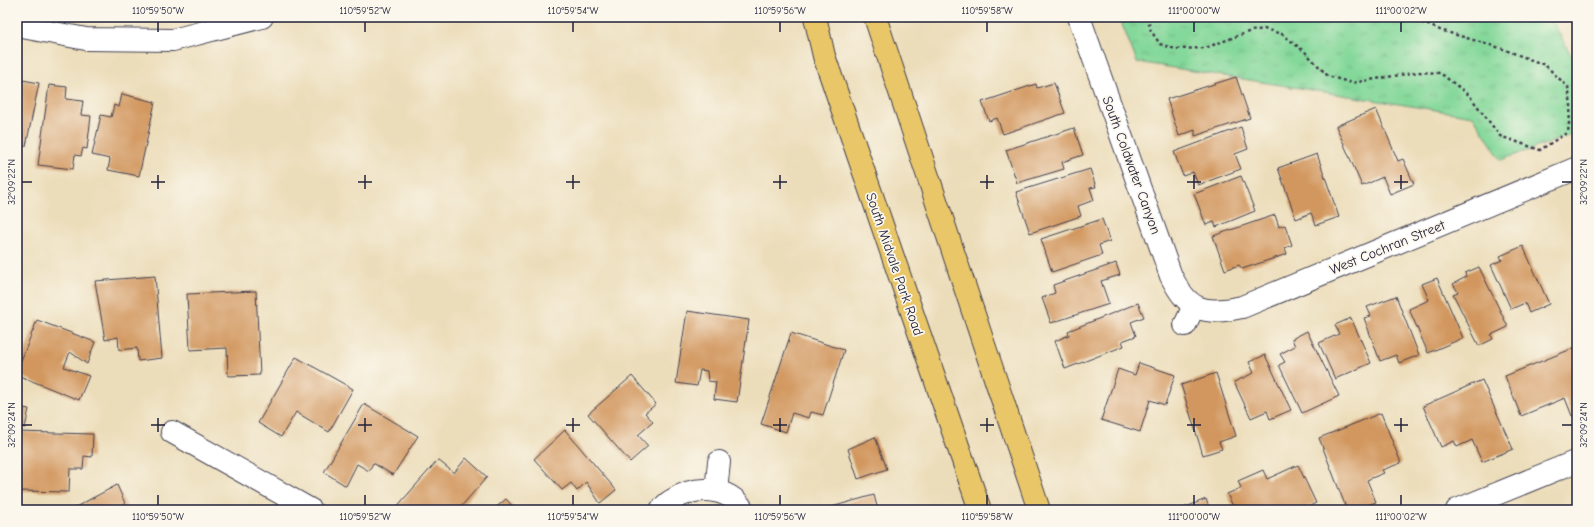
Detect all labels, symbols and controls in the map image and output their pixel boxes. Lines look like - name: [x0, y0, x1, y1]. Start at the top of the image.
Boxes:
- text: 110°59'50"W: [132, 5, 184, 17]
- text: 110°59'52"W: [339, 5, 391, 17]
- text: 110°59'54"W: [548, 5, 599, 17]
- text: 110°59'56"W: [754, 5, 806, 17]
- text: 110°59'58"W: [961, 5, 1013, 17]
- text: 111°00'00"W: [1168, 5, 1220, 17]
- text: 111°00'02"W: [1375, 5, 1427, 17]
- street label: South Coldwater Canyon: [1099, 94, 1164, 237]
- text: 32°09'22"N: [6, 159, 18, 205]
- text: 32°09'22"N: [1578, 159, 1590, 205]
- street label: South Midvale Park Road: [862, 190, 927, 338]
- street label: West Cochran Street: [1327, 216, 1448, 278]
- text: 32°09'24"N: [6, 402, 18, 448]
- text: 32°09'24"N: [1578, 402, 1590, 448]
- text: 110°59'50"W: [132, 511, 184, 523]
- text: 110°59'52"W: [339, 511, 391, 523]
- text: 110°59'54"W: [548, 511, 599, 523]
- text: 110°59'56"W: [754, 511, 806, 523]
- text: 110°59'58"W: [961, 511, 1013, 523]
- text: 111°00'00"W: [1168, 511, 1220, 523]
- text: 111°00'02"W: [1375, 511, 1427, 523]

